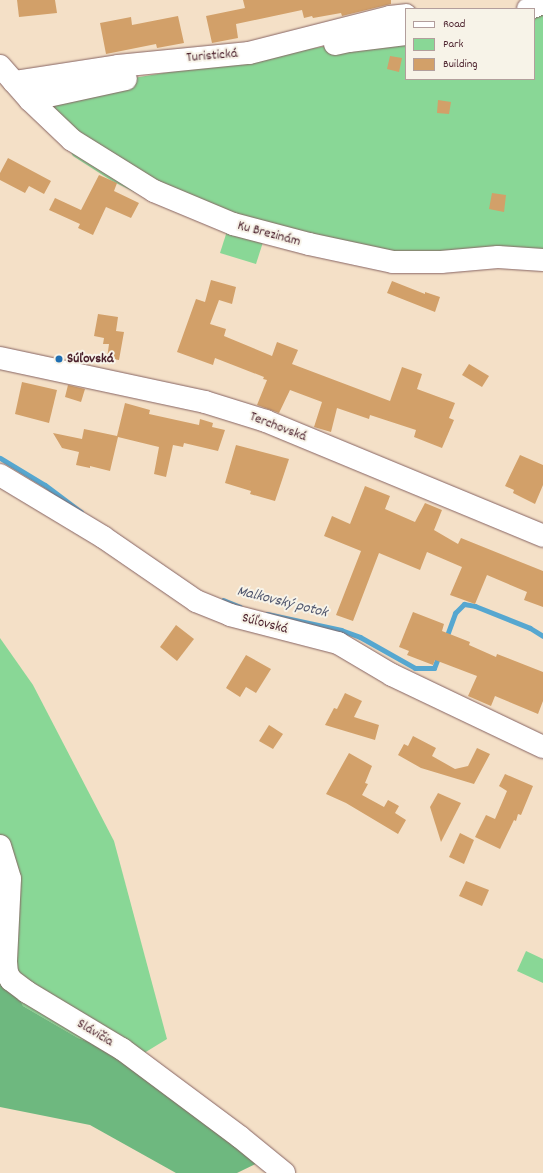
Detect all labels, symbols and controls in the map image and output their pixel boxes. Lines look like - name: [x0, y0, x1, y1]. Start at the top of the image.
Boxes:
- legend: [405, 8, 535, 80]
- text: Road: [443, 16, 465, 33]
- text: Park: [443, 36, 463, 53]
- street label: Turistická: [186, 45, 238, 67]
- text: Building: [443, 56, 478, 73]
- street label: Ku Brezinám: [236, 218, 302, 250]
- place label: Súľovská: [67, 351, 114, 367]
- marker: Súľovská: [54, 354, 64, 364]
- street label: Terchovská: [247, 408, 309, 446]
- water label: Malkovský potok: [235, 583, 329, 623]
- street label: Súľovská: [240, 610, 290, 638]
- street label: Slávičia: [74, 1016, 116, 1050]

